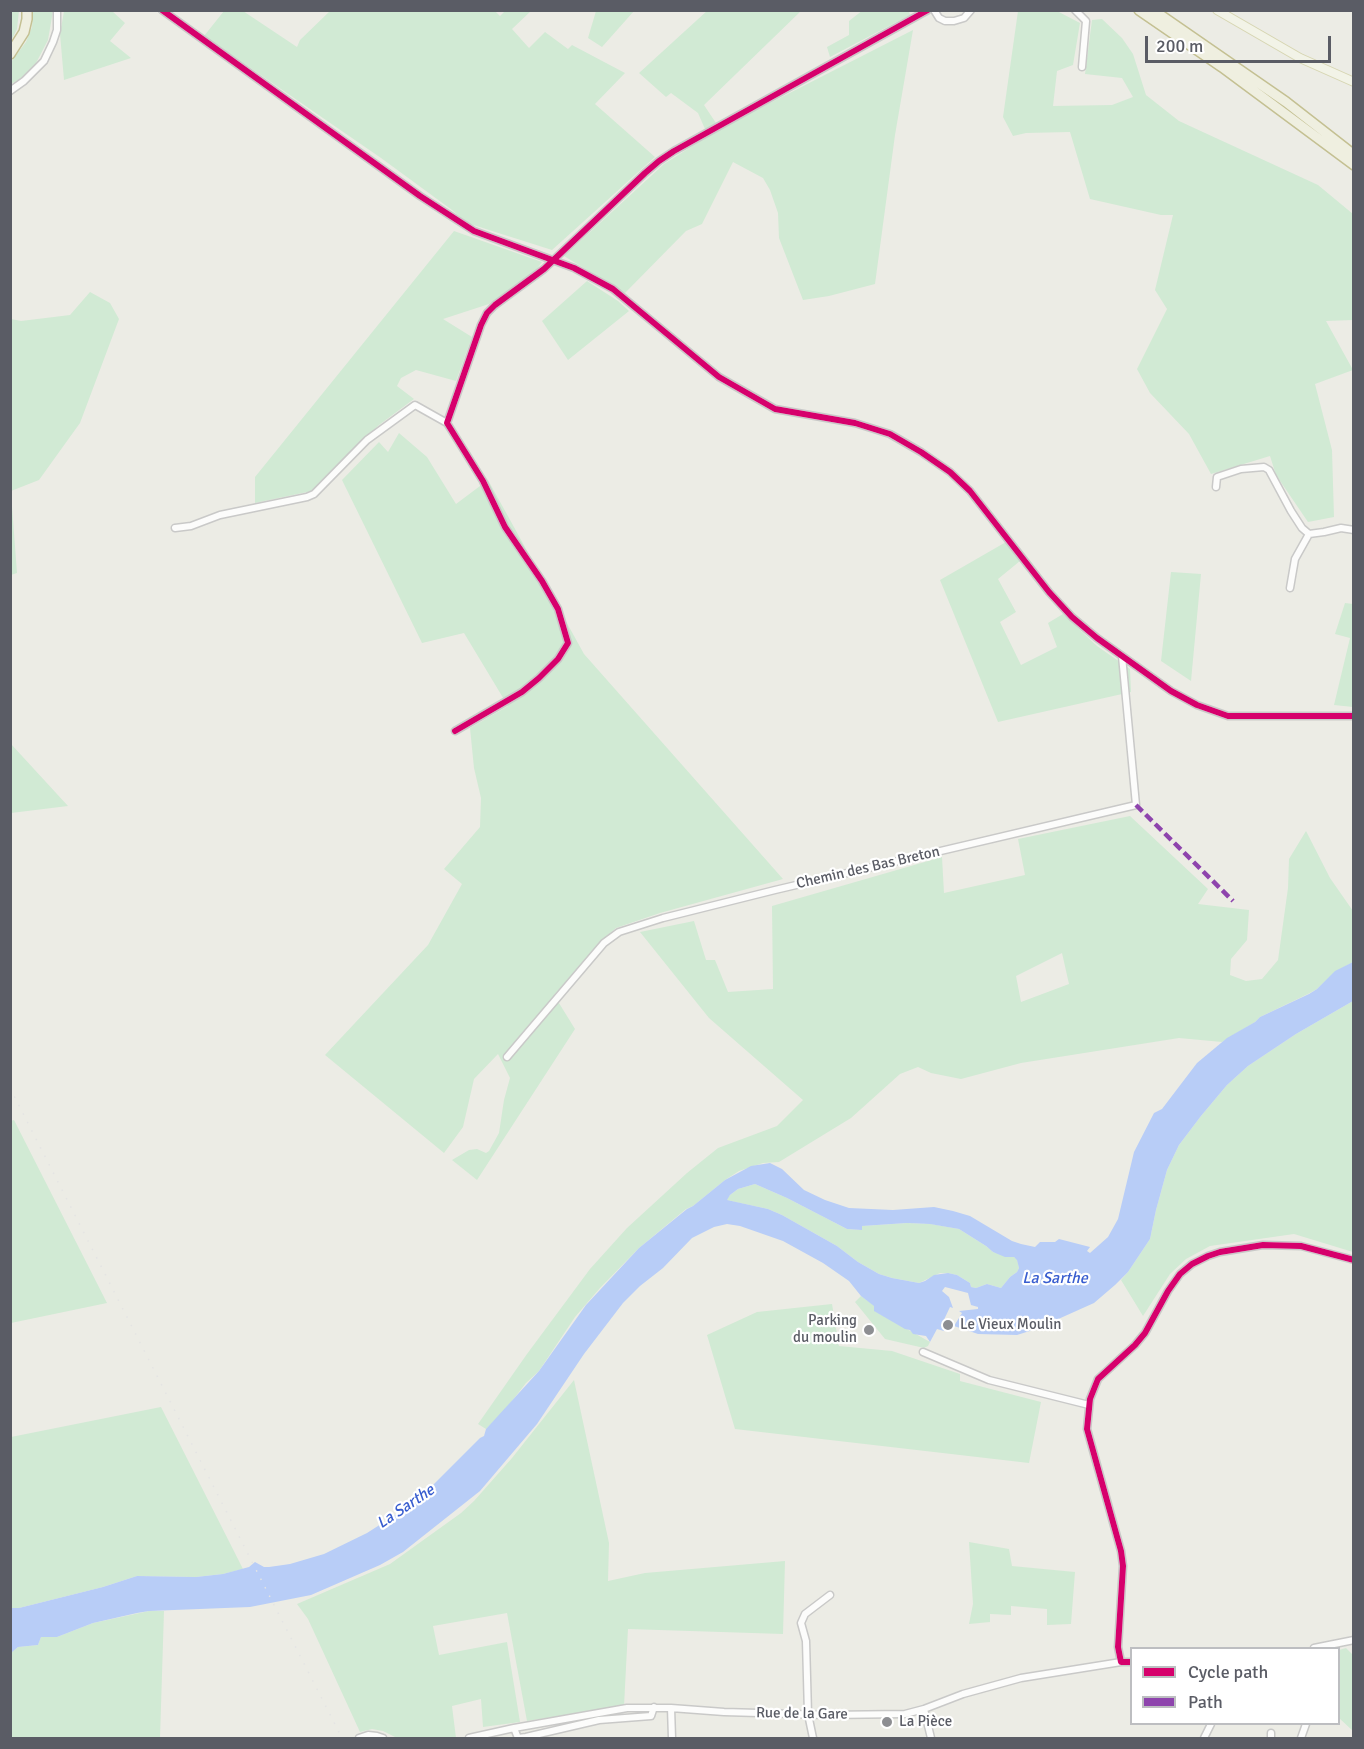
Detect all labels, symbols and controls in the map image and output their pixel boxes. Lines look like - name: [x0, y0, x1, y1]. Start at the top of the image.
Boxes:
- scale bar: [1148, 24, 1334, 62]
- text: 200 m: [1156, 35, 1203, 57]
- street label: Chemin des Bas Breton: [794, 843, 942, 893]
- water label: La Sarthe: [1022, 1269, 1088, 1289]
- place label: Parking du moulin: [793, 1312, 857, 1347]
- place label: Le Vieux Moulin: [960, 1316, 1062, 1334]
- marker: Le Vieux Moulin: [941, 1318, 955, 1332]
- marker: Parking du moulin: [862, 1323, 876, 1337]
- water label: La Sarthe: [374, 1481, 438, 1533]
- legend: [1130, 1647, 1340, 1725]
- text: Cycle path: [1188, 1661, 1268, 1683]
- text: Path: [1188, 1691, 1223, 1713]
- street label: Rue de la Gare: [756, 1704, 848, 1724]
- place label: La Pièce: [899, 1713, 952, 1731]
- marker: La Pièce: [880, 1715, 894, 1729]

